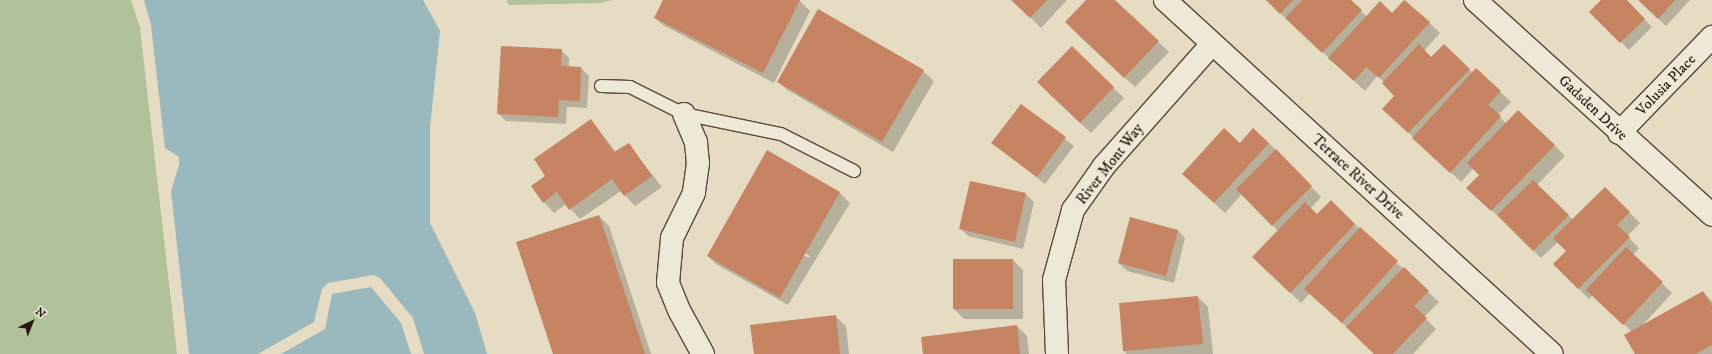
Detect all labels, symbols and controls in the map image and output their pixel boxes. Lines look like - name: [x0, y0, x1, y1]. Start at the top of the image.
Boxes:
- street label: Volusia Place: [1632, 51, 1700, 119]
- street label: Gadsden Drive: [1555, 72, 1631, 144]
- street label: River Mont Way: [1073, 120, 1147, 208]
- street label: Terrace River Drive: [1308, 131, 1408, 223]
- north arrow: [12, 302, 52, 342]
- text: N: [32, 305, 48, 321]

